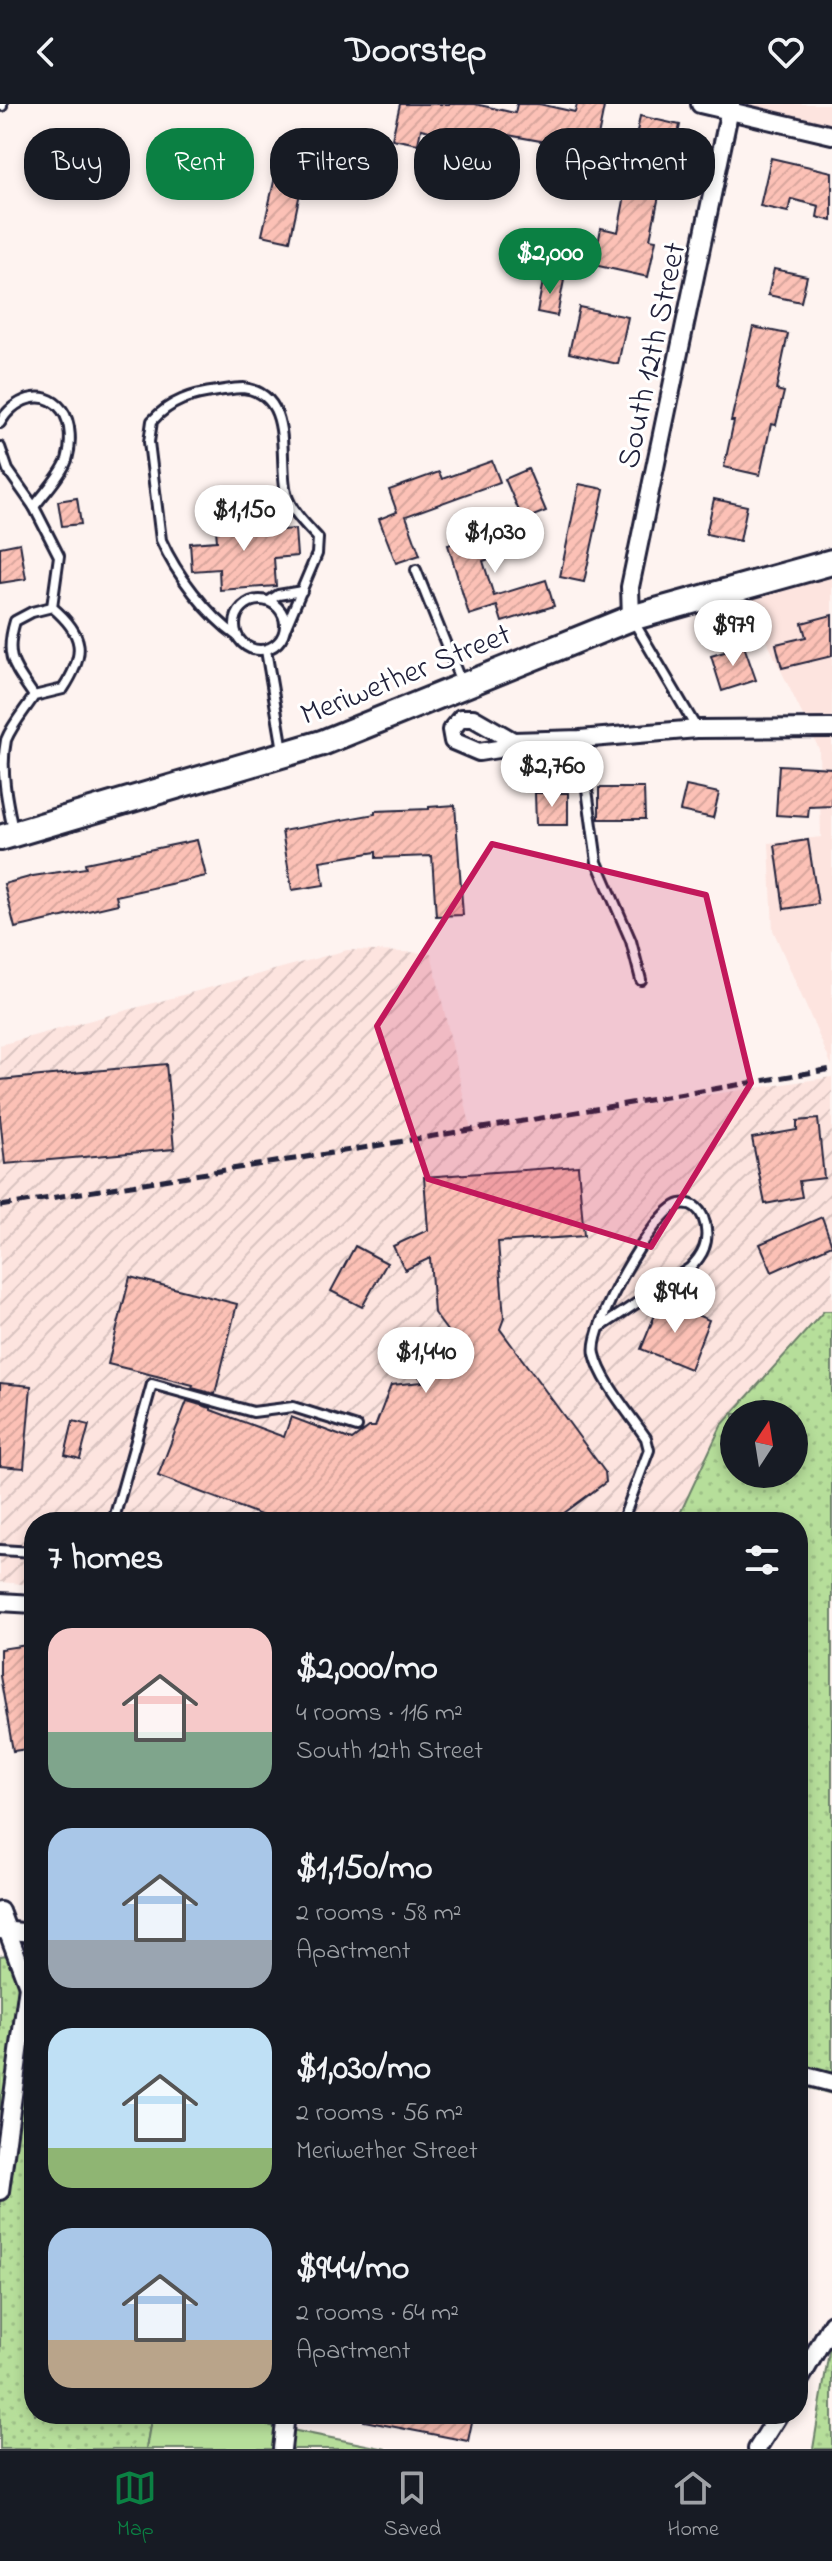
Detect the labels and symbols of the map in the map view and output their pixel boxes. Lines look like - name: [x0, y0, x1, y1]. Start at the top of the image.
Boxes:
- pin: $2,000: [485, 228, 615, 296]
- street label: South 12th Street: [607, 238, 700, 473]
- pin: $1,150: [179, 485, 309, 553]
- pin: $1,030: [430, 507, 560, 575]
- pin: $979: [686, 600, 780, 668]
- street label: Meriwether Street: [294, 612, 519, 740]
- pin: $2,760: [487, 741, 617, 809]
- pin: $944: [628, 1267, 722, 1335]
- pin: $1,440: [361, 1327, 491, 1395]
- north arrow: [720, 1400, 808, 1488]

